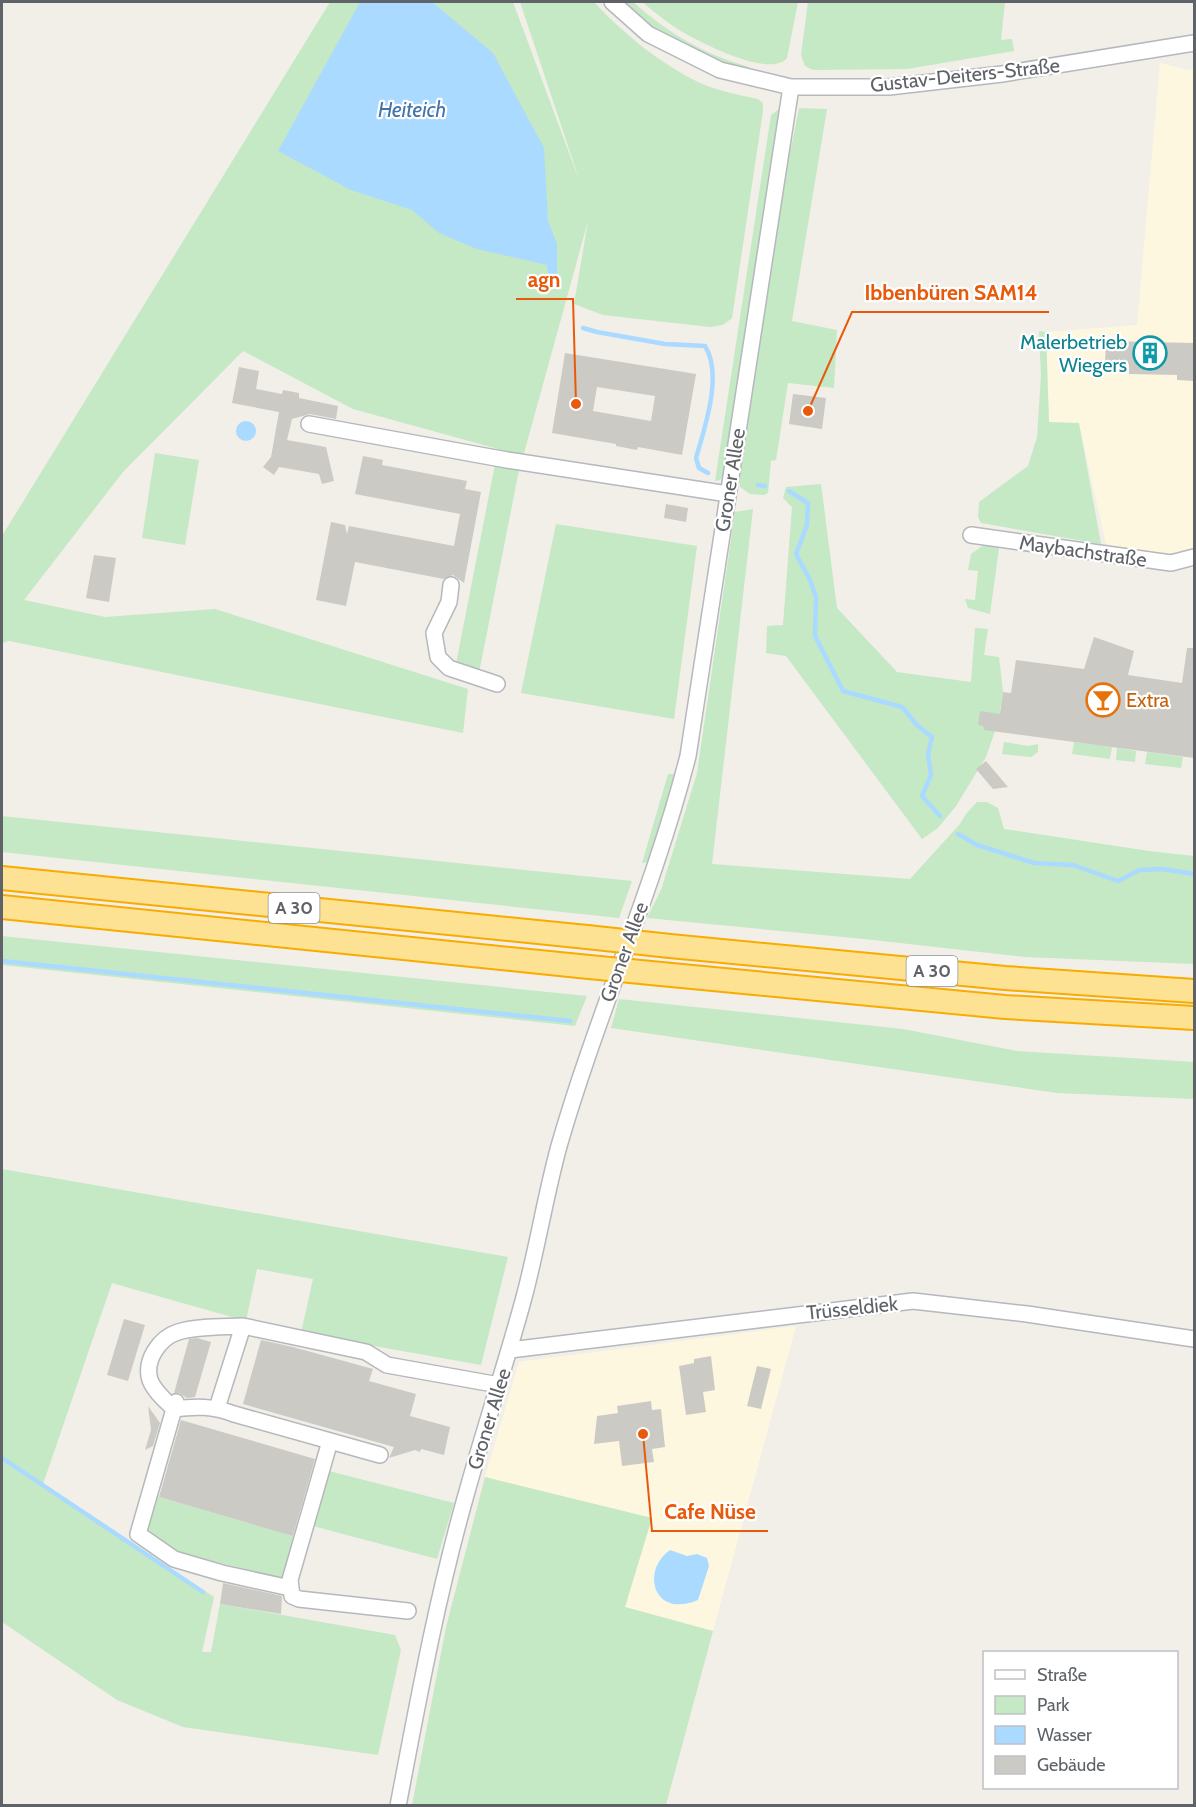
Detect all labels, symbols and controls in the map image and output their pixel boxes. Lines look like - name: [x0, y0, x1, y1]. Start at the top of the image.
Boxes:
- street label: Gustav-Deiters-Straße: [869, 53, 1061, 97]
- water label: Heiteich: [378, 97, 446, 122]
- callout: agn: [516, 260, 573, 299]
- text: agn: [528, 267, 560, 292]
- callout: Ibbenbüren SAM14: [852, 273, 1049, 312]
- text: Ibbenbüren SAM14: [865, 280, 1037, 305]
- place label: Malerbetrieb Wiegers: [1020, 330, 1127, 377]
- building icon: Malerbetrieb Wiegers: [1132, 335, 1168, 371]
- street label: Groner Allee: [710, 426, 750, 534]
- street label: Maybachstraße: [1018, 530, 1148, 572]
- bar icon: Extra: [1085, 682, 1121, 718]
- place label: Extra: [1126, 688, 1169, 712]
- road number: A 30: [268, 893, 320, 923]
- street label: Groner Allee: [595, 899, 653, 1005]
- road number: A 30: [906, 956, 958, 986]
- street label: Trüsseldiek: [805, 1291, 899, 1325]
- street label: Groner Allee: [462, 1365, 516, 1473]
- callout: Cafe Nüse: [652, 1492, 768, 1531]
- text: Cafe Nüse: [664, 1499, 756, 1524]
- legend: [983, 1651, 1178, 1789]
- text: Straße: [1037, 1664, 1087, 1686]
- text: Park: [1037, 1694, 1070, 1716]
- text: Wasser: [1037, 1724, 1092, 1746]
- text: Gebäude: [1037, 1754, 1106, 1776]

